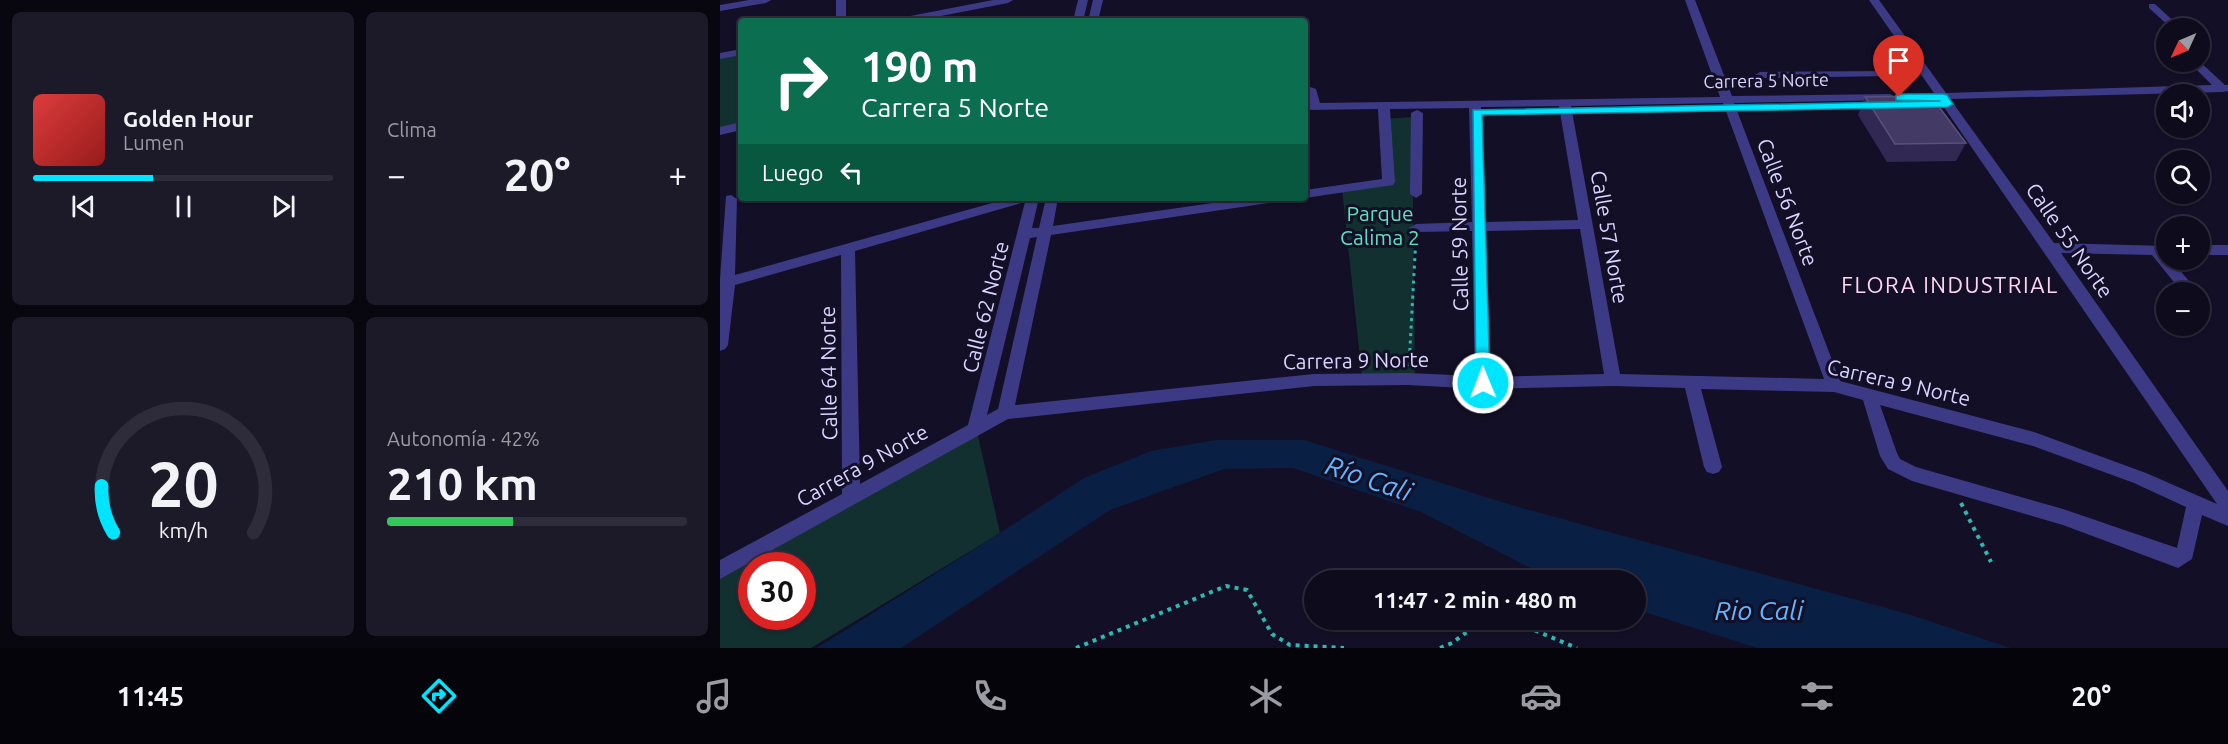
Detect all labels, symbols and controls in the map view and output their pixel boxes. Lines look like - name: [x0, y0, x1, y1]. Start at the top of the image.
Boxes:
- north arrow: [2156, 18, 2210, 72]
- map controls: [2156, 18, 2210, 336]
- pin: [1873, 35, 1924, 97]
- icon: right: [762, 42, 840, 120]
- text: 190 m: [861, 43, 978, 90]
- icon: arrive: [1882, 44, 1915, 77]
- street label: Carrera 5 Norte: [1703, 69, 1829, 91]
- button: sound: [2156, 84, 2210, 138]
- text: Carrera 5 Norte: [861, 92, 1049, 122]
- text: Golden Hour: [123, 106, 253, 131]
- text: Clima: [387, 118, 437, 141]
- text: Lumen: [123, 131, 184, 154]
- street label: Calle 56 Norte: [1753, 135, 1823, 269]
- text: 20°: [504, 149, 570, 200]
- button: search: [2156, 150, 2210, 204]
- text: −: [387, 156, 406, 193]
- text: +: [668, 156, 687, 193]
- icon: left: [835, 156, 868, 189]
- text: Luego: [762, 160, 823, 185]
- street label: Calle 57 Norte: [1586, 169, 1634, 305]
- street label: Calle 59 Norte: [1446, 176, 1472, 312]
- street label: Calle 55 Norte: [2022, 178, 2118, 302]
- icon: previous: [67, 190, 100, 223]
- icon: pause: [167, 190, 200, 223]
- icon: next: [267, 190, 300, 223]
- park label: Parque Calima 2: [1340, 201, 1420, 249]
- button: +: [2156, 216, 2210, 270]
- street label: Calle 62 Norte: [957, 239, 1013, 375]
- district label: FLORA INDUSTRIAL: [1841, 272, 2059, 297]
- button: −: [2156, 282, 2210, 336]
- street label: Calle 64 Norte: [815, 305, 841, 441]
- street label: Carrera 9 Norte: [1283, 347, 1429, 373]
- position arrow: [1451, 351, 1515, 415]
- street label: Carrera 9 Norte: [1825, 354, 1973, 410]
- street label: Carrera 9 Norte: [792, 419, 932, 511]
- text: Autonomía · 42%: [387, 427, 540, 450]
- text: 20: [148, 449, 218, 519]
- water label: Río Cali: [1322, 449, 1417, 507]
- text: 210 km: [387, 458, 538, 509]
- text: km/h: [158, 519, 208, 543]
- speed limit sign: 30: [738, 552, 816, 630]
- text: 11:47 · 2 min · 480 m: [1373, 587, 1577, 612]
- water label: Rio Cali: [1714, 595, 1805, 625]
- icon: directions: [418, 675, 460, 717]
- icon: music: [693, 675, 735, 717]
- icon: phone: [969, 675, 1011, 717]
- icon: climate: [1245, 675, 1287, 717]
- icon: car: [1520, 675, 1562, 717]
- icon: filters: [1796, 675, 1838, 717]
- text: 11:45: [117, 681, 184, 711]
- text: 20°: [2071, 681, 2111, 711]

